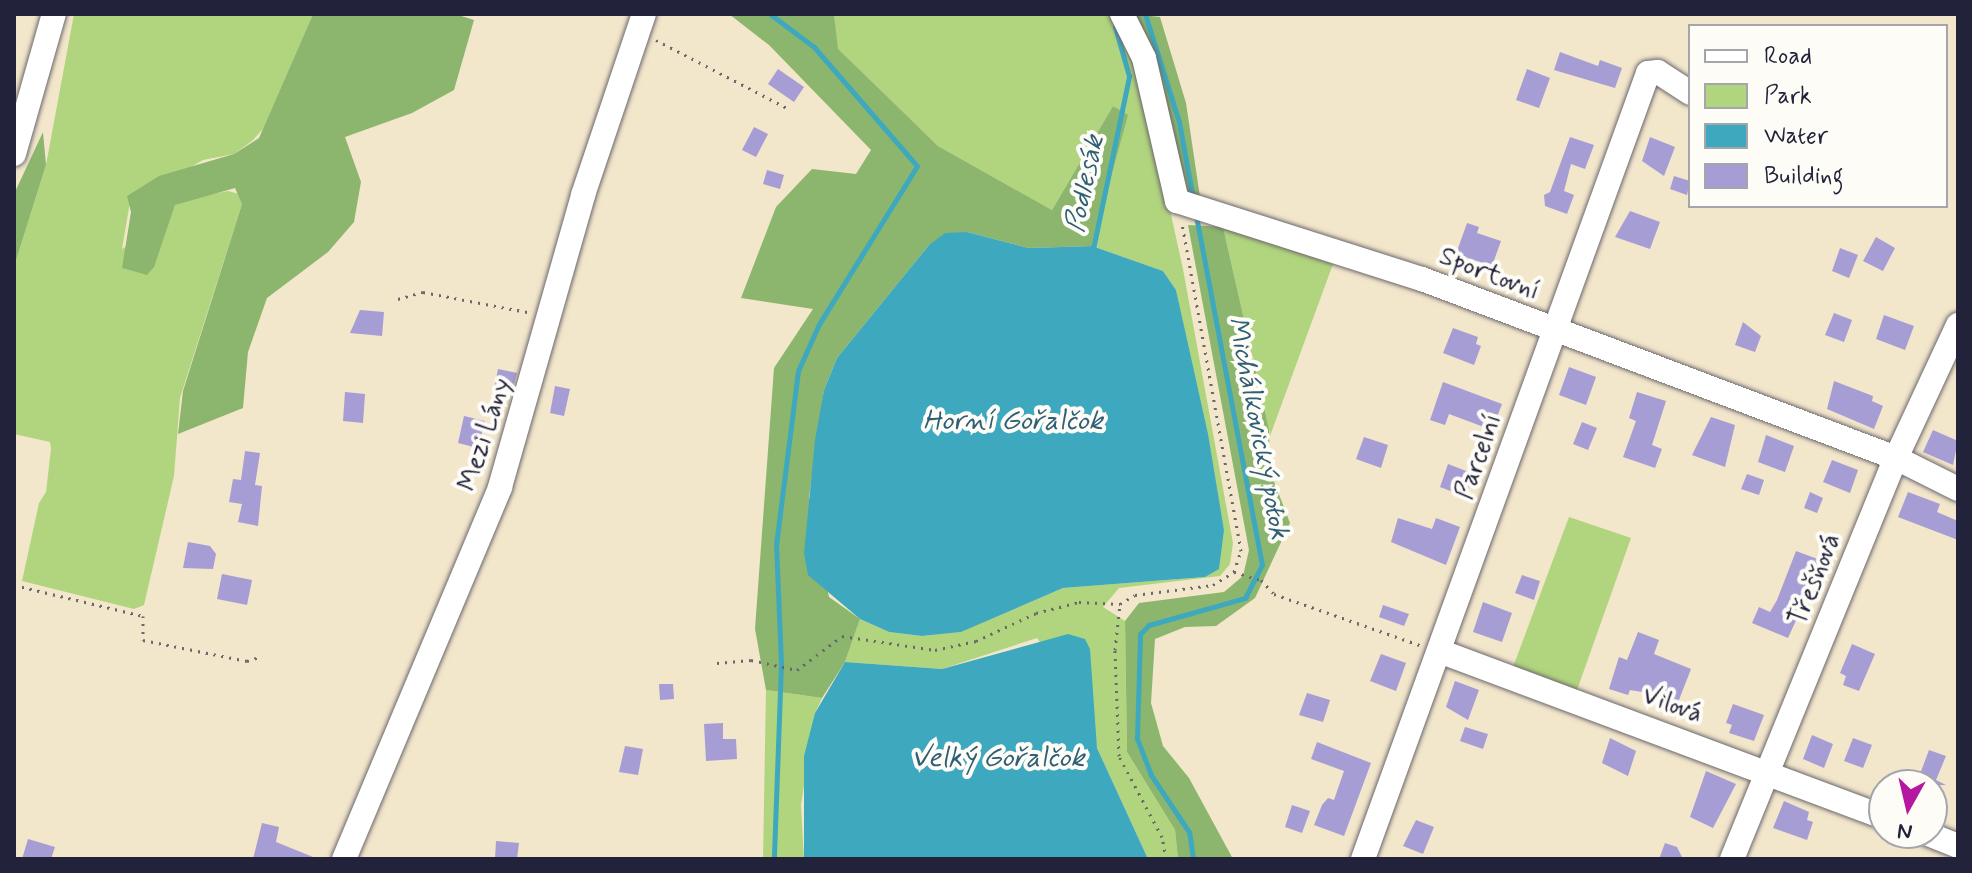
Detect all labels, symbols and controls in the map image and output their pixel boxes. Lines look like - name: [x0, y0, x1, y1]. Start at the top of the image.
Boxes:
- legend: [1688, 24, 1948, 208]
- text: Road: [1764, 41, 1812, 72]
- text: Park: [1764, 81, 1812, 112]
- text: Water: [1764, 121, 1828, 152]
- water label: Podlesák: [1059, 132, 1113, 236]
- text: Building: [1764, 161, 1844, 192]
- street label: Sportovní: [1434, 242, 1544, 308]
- water label: Michálkovický potok: [1219, 314, 1295, 542]
- street label: Mezi Lány: [453, 374, 519, 496]
- water label: Horní Gořalčok: [923, 405, 1103, 439]
- street label: Parcelní: [1450, 410, 1510, 504]
- street label: Třešňová: [1783, 529, 1849, 631]
- street label: Vilová: [1638, 681, 1706, 731]
- water label: Velký Gořalčok: [911, 742, 1085, 776]
- north arrow: [1868, 769, 1948, 849]
- text: N: [1896, 816, 1914, 846]

